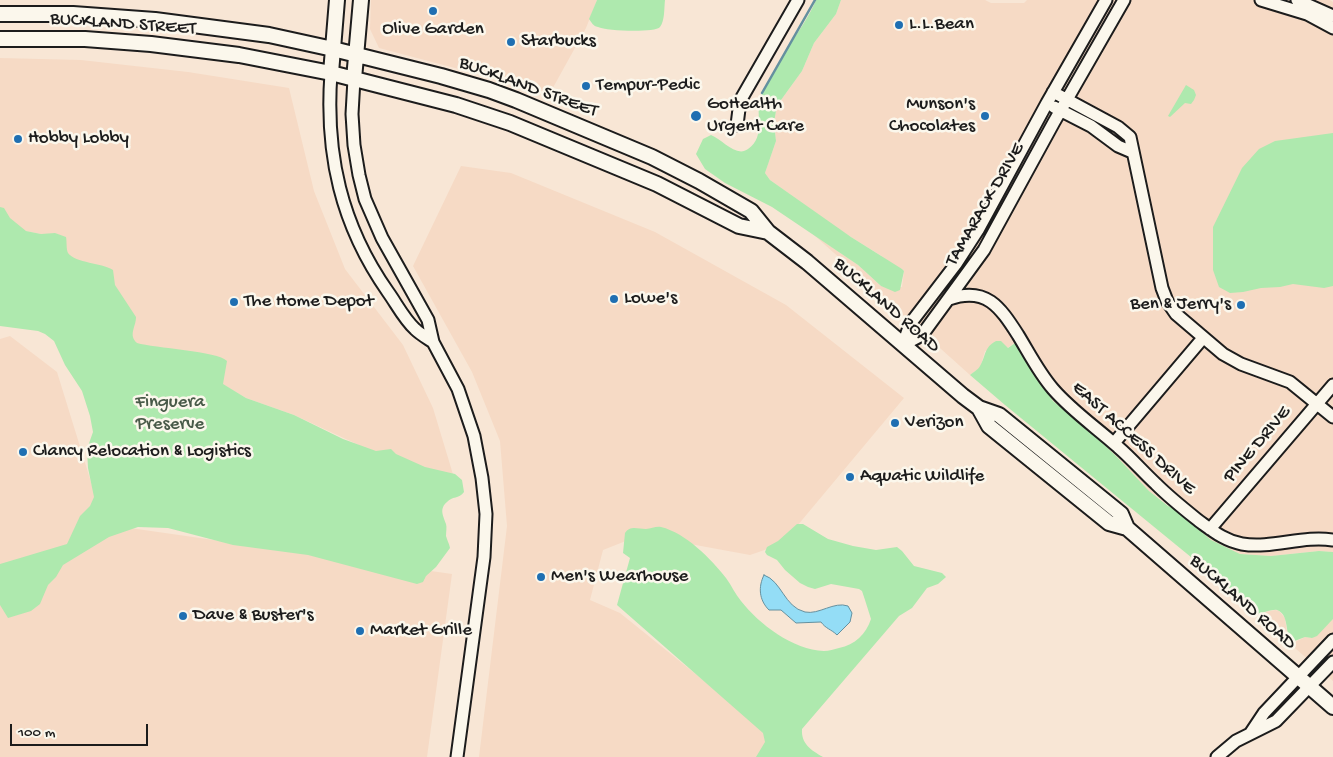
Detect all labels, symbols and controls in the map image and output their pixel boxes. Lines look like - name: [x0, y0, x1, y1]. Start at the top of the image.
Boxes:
- marker: Olive Garden: [427, 5, 439, 17]
- street label: BUCKLAND STREET: [49, 9, 197, 41]
- place label: L.L.Bean: [909, 14, 974, 36]
- place label: Olive Garden: [382, 19, 484, 41]
- marker: L.L.Bean: [893, 19, 905, 31]
- place label: Starbucks: [521, 31, 596, 53]
- marker: Starbucks: [505, 36, 517, 48]
- street label: BUCKLAND STREET: [456, 52, 600, 124]
- place label: Tempur-Pedic: [596, 75, 700, 97]
- marker: Tempur-Pedic: [580, 80, 592, 92]
- place label: GoHealth Urgent Care: [707, 94, 804, 138]
- place label: Munson's Chocolates: [889, 94, 975, 138]
- marker: GoHealth Urgent Care: [689, 109, 703, 123]
- marker: Munson's Chocolates: [979, 110, 991, 122]
- place label: Hobby Lobby: [28, 128, 129, 150]
- marker: Hobby Lobby: [12, 133, 24, 145]
- street label: TAMARACK DRIVE: [941, 139, 1031, 271]
- street label: BUCKLAND ROAD: [828, 253, 944, 359]
- place label: Lowe's: [624, 288, 677, 310]
- place label: The Home Depot: [244, 291, 373, 313]
- marker: Lowe's: [608, 293, 620, 305]
- place label: Ben & Jerry's: [1130, 294, 1231, 316]
- marker: The Home Depot: [228, 296, 240, 308]
- marker: Ben & Jerry's: [1235, 299, 1247, 311]
- street label: EAST ACCESS DRIVE: [1066, 377, 1200, 501]
- park label: Finguera Preserve: [135, 392, 205, 436]
- street label: PINE DRIVE: [1219, 402, 1297, 488]
- place label: Verizon: [905, 412, 963, 434]
- marker: Verizon: [889, 417, 901, 429]
- place label: Clancy Relocation & Logistics: [33, 441, 251, 463]
- marker: Clancy Relocation & Logistics: [17, 446, 29, 458]
- place label: Aquatic Wildlife: [860, 466, 984, 488]
- marker: Aquatic Wildlife: [844, 471, 856, 483]
- street label: BUCKLAND ROAD: [1184, 550, 1300, 656]
- place label: Men's Wearhouse: [551, 566, 688, 588]
- marker: Men's Wearhouse: [535, 571, 547, 583]
- place label: Dave & Buster's: [193, 605, 314, 627]
- marker: Dave & Buster's: [177, 610, 189, 622]
- place label: Market Grille: [370, 620, 472, 642]
- marker: Market Grille: [354, 625, 366, 637]
- scale bar: [12, 714, 150, 746]
- text: 100 m: [18, 724, 55, 742]

